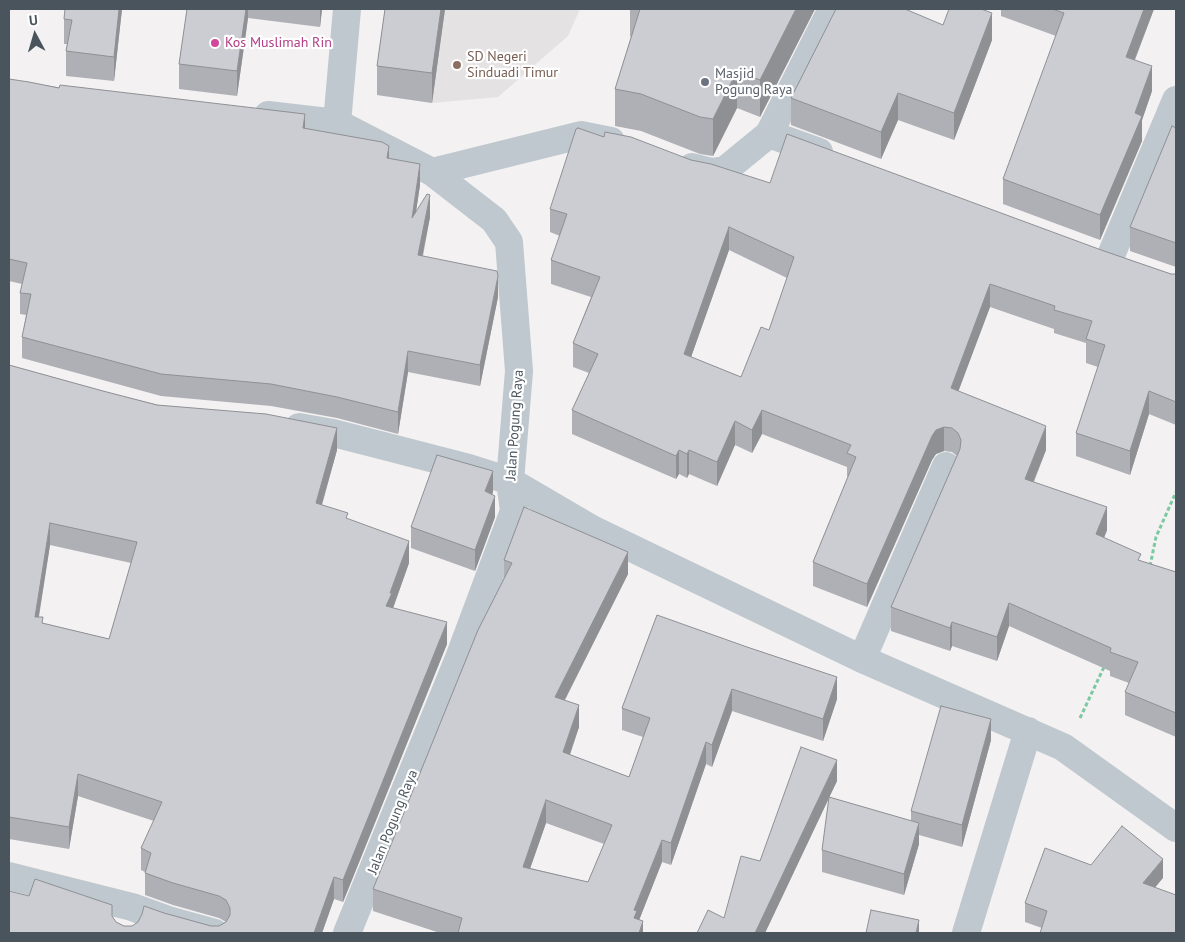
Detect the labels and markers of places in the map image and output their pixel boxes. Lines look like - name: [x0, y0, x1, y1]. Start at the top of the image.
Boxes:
- place label: Kos Muslimah Rin: [225, 35, 332, 51]
- marker: Kos Muslimah Rin: [209, 37, 221, 49]
- place label: SD Negeri Sinduadi Timur: [467, 49, 558, 82]
- marker: SD Negeri Sinduadi Timur: [451, 59, 463, 71]
- place label: Masjid Pogung Raya: [715, 66, 792, 98]
- marker: Masjid Pogung Raya: [699, 76, 711, 88]

